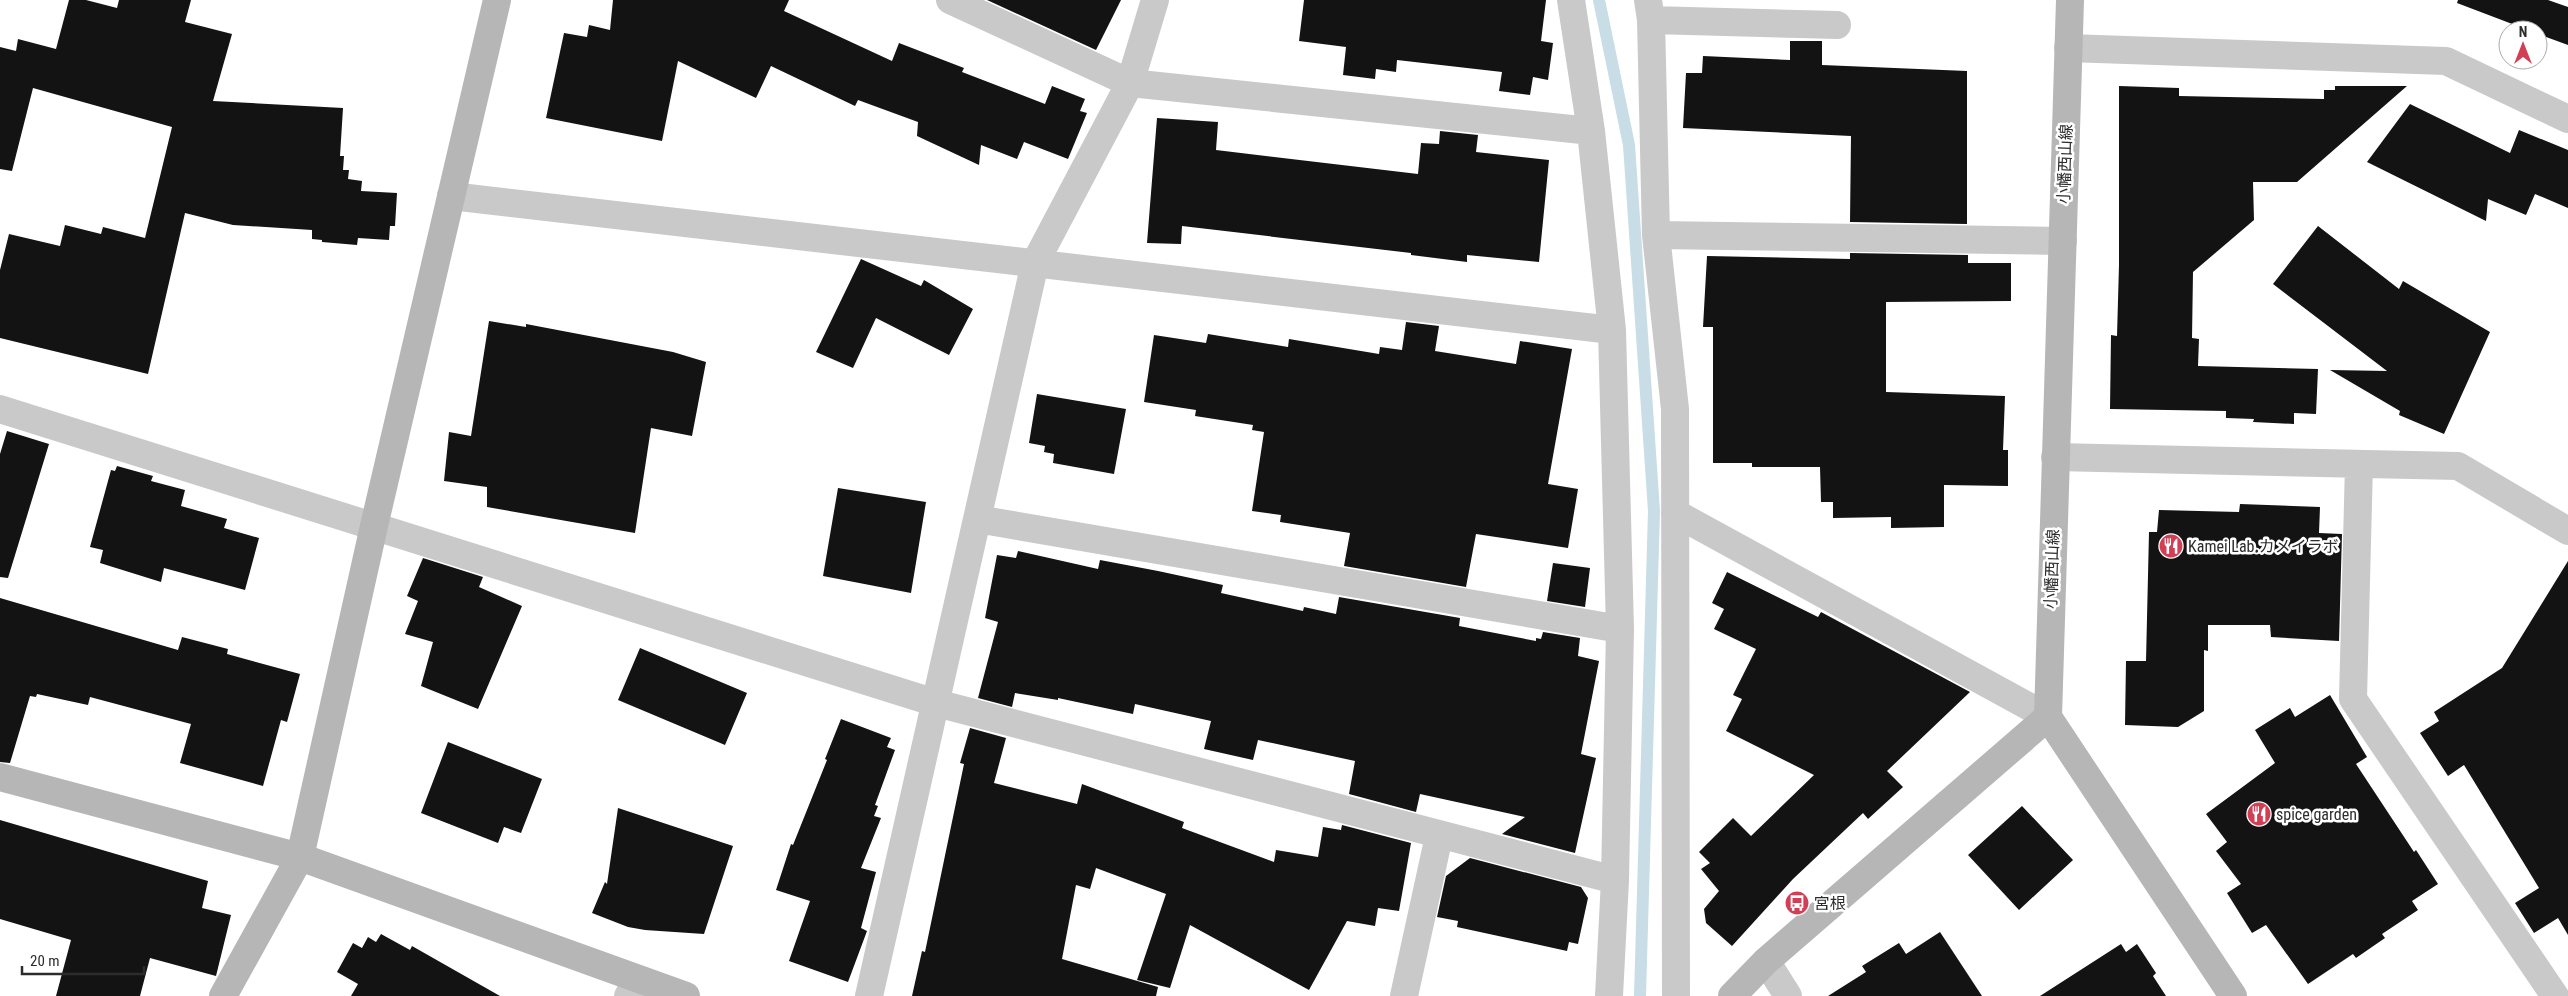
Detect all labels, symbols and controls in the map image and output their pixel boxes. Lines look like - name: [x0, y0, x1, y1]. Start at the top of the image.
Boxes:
- north arrow: [2498, 20, 2548, 70]
- text: N: [2519, 24, 2527, 40]
- street label: 小幡西山線: [2054, 124, 2076, 204]
- street label: 小幡西山線: [2041, 529, 2063, 609]
- restaurant icon: Kamei Lab.カメイラボ: [2158, 533, 2184, 559]
- place label: Kamei Lab.カメイラボ: [2188, 537, 2339, 556]
- restaurant icon: spice garden: [2246, 801, 2272, 827]
- place label: spice garden: [2276, 805, 2357, 824]
- bus stop icon: 宮根: [1784, 890, 1810, 916]
- place label: 宮根: [1814, 894, 1846, 913]
- scale bar: [22, 944, 145, 976]
- text: 20 m: [30, 952, 60, 970]

